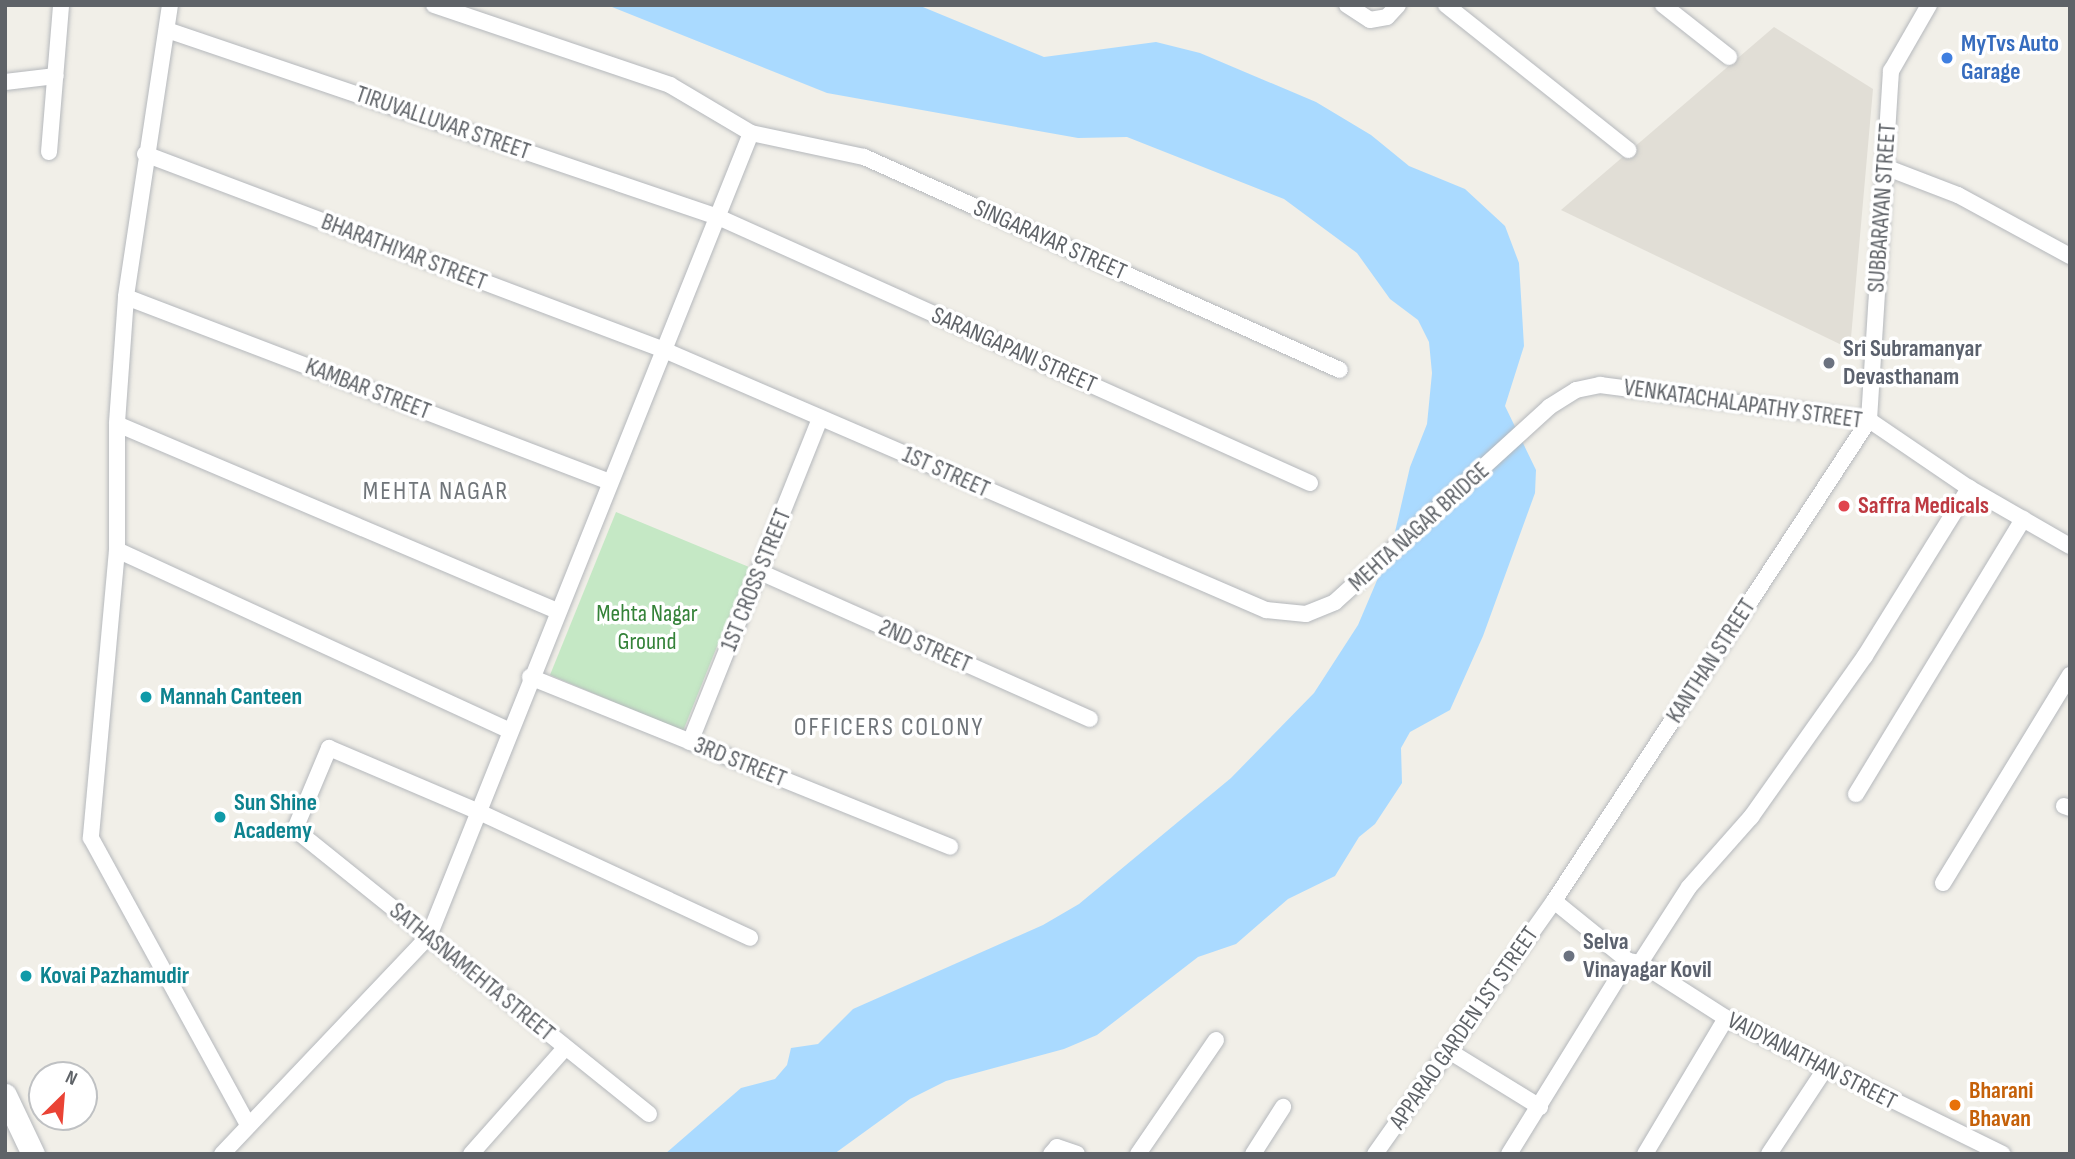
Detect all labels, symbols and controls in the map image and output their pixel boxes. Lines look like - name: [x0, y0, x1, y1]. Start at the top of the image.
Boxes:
- place label: MyTvs Auto Garage: [1961, 30, 2059, 86]
- marker: MyTvs Auto Garage: [1939, 50, 1955, 66]
- street label: TIRUVALLUVAR STREET: [352, 80, 534, 166]
- street label: SUBBARAYAN STREET: [1862, 122, 1902, 294]
- street label: SINGARAYAR STREET: [969, 193, 1131, 287]
- street label: BHARATHIYAR STREET: [317, 207, 491, 297]
- street label: SARANGAPANI STREET: [927, 301, 1101, 399]
- place label: Sri Subramanyar Devasthanam: [1843, 335, 1982, 391]
- street label: KAMBAR STREET: [301, 352, 435, 426]
- marker: Sri Subramanyar Devasthanam: [1821, 355, 1837, 371]
- street label: VENKATACHALAPATHY STREET: [1622, 373, 1864, 435]
- street label: 1ST STREET: [898, 440, 994, 504]
- street label: MEHTA NAGAR BRIDGE: [1343, 456, 1495, 598]
- district label: MEHTA NAGAR: [364, 476, 508, 508]
- place label: Saffra Medicals: [1858, 492, 1989, 520]
- marker: Saffra Medicals: [1836, 498, 1852, 514]
- street label: 1ST CROSS STREET: [714, 505, 798, 655]
- street label: KANTHAN STREET: [1660, 594, 1762, 728]
- park label: Mehta Nagar Ground: [596, 600, 698, 656]
- street label: 2ND STREET: [874, 613, 976, 679]
- place label: Mannah Canteen: [160, 683, 302, 711]
- marker: Mannah Canteen: [138, 689, 154, 705]
- district label: OFFICERS COLONY: [796, 712, 982, 744]
- street label: 3RD STREET: [690, 730, 790, 794]
- place label: Sun Shine Academy: [234, 789, 317, 845]
- marker: Sun Shine Academy: [212, 809, 228, 825]
- street label: SATHASNAMEHTA STREET: [384, 897, 560, 1047]
- street label: APPARAO GARDEN 1ST STREET: [1383, 921, 1545, 1135]
- place label: Selva Vinayagar Kovil: [1583, 928, 1712, 984]
- marker: Selva Vinayagar Kovil: [1561, 948, 1577, 964]
- place label: Kovai Pazhamudir: [40, 962, 189, 990]
- marker: Kovai Pazhamudir: [18, 968, 34, 984]
- street label: VAIDYANATHAN STREET: [1723, 1006, 1901, 1116]
- north arrow: [28, 1061, 98, 1131]
- text: N: [62, 1066, 81, 1091]
- place label: Bharani Bhavan: [1969, 1077, 2033, 1133]
- marker: Bharani Bhavan: [1947, 1097, 1963, 1113]

